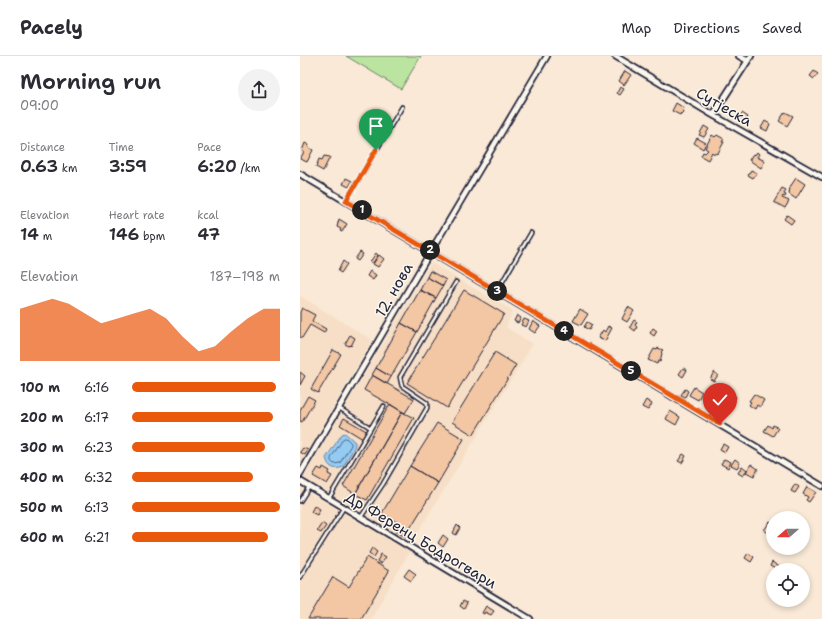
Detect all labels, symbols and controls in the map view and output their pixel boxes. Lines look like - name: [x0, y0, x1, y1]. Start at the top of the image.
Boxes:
- text: Pacely: [20, 15, 83, 40]
- text: Map: [622, 19, 652, 37]
- text: Directions: [674, 19, 740, 37]
- text: Saved: [762, 19, 802, 37]
- text: Morning run: [20, 67, 161, 96]
- button: share: [238, 69, 280, 111]
- street label: Сутјеска: [692, 83, 756, 131]
- text: 09:00: [20, 97, 59, 114]
- pin: [359, 109, 393, 150]
- icon: arrive: [365, 115, 387, 137]
- text: Distance: [20, 140, 65, 155]
- text: Time: [109, 140, 134, 155]
- text: Pace: [197, 140, 222, 155]
- text: 0.63: [20, 155, 58, 177]
- text: 3:59: [109, 155, 147, 177]
- text: 6:20: [197, 155, 237, 177]
- text: km: [58, 161, 77, 176]
- text: /km: [237, 161, 260, 176]
- pin: 1: [352, 200, 372, 220]
- text: 1: [359, 202, 365, 217]
- text: Elevation: [20, 208, 69, 223]
- text: Heart rate: [109, 208, 165, 223]
- text: kcal: [197, 208, 219, 223]
- text: 14: [20, 223, 39, 245]
- text: 146: [109, 223, 139, 245]
- text: 47: [197, 223, 220, 245]
- text: m: [39, 229, 52, 244]
- text: bpm: [139, 229, 165, 244]
- pin: 2: [420, 240, 440, 260]
- text: 2: [426, 242, 434, 257]
- street label: 12. нова: [370, 259, 418, 321]
- text: Elevation: [20, 268, 78, 285]
- text: 187–198 m: [210, 268, 280, 285]
- pin: 3: [487, 281, 507, 301]
- text: 3: [493, 283, 501, 298]
- pin: 4: [554, 321, 574, 341]
- text: 4: [560, 323, 568, 338]
- pin: 5: [621, 361, 641, 381]
- text: 5: [628, 363, 634, 378]
- text: 100 m: [20, 379, 60, 396]
- text: 6:16: [84, 379, 109, 396]
- pin: [703, 383, 737, 424]
- icon: check: [709, 389, 731, 411]
- text: 200 m: [20, 409, 63, 426]
- text: 6:17: [84, 409, 109, 426]
- text: 300 m: [20, 439, 64, 456]
- text: 6:23: [84, 439, 113, 456]
- text: 400 m: [20, 469, 64, 486]
- text: 6:32: [84, 469, 113, 486]
- street label: Др Ференц Бодрогвари: [342, 487, 501, 593]
- text: 500 m: [20, 499, 63, 516]
- text: 6:13: [84, 499, 109, 516]
- north arrow: [766, 511, 810, 555]
- map controls: [766, 511, 810, 607]
- text: 600 m: [20, 529, 64, 546]
- text: 6:21: [84, 529, 109, 546]
- button: locate: [766, 563, 810, 607]

